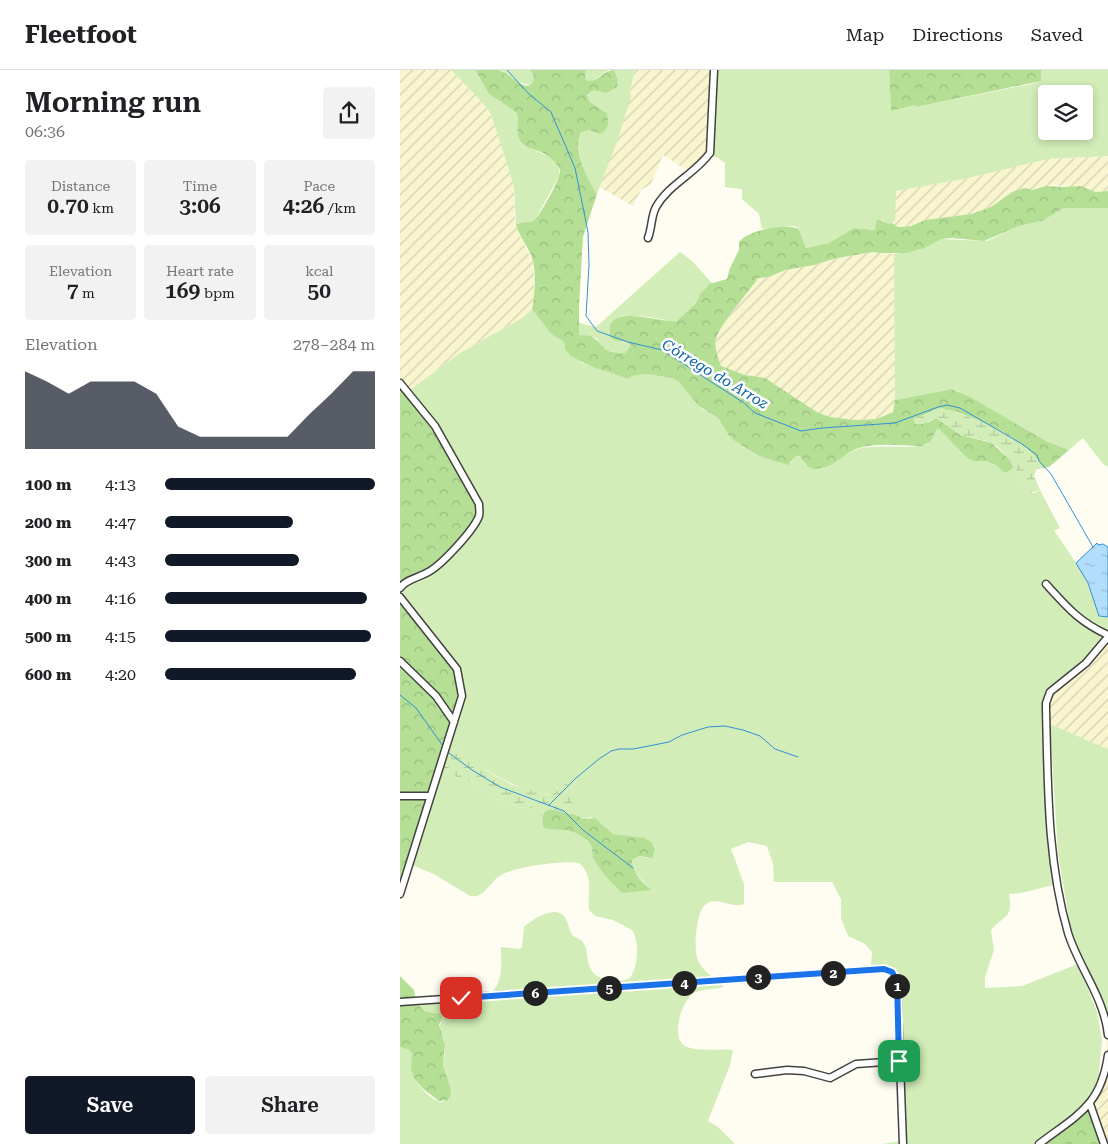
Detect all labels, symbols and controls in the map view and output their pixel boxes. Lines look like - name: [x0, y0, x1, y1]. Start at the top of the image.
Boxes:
- text: Fleetfoot: [25, 21, 137, 49]
- text: Map: [846, 24, 884, 45]
- text: Directions: [912, 24, 1003, 45]
- text: Saved: [1031, 24, 1083, 45]
- map controls: [1038, 85, 1093, 140]
- button: layers: [1038, 85, 1093, 140]
- text: Morning run: [25, 86, 201, 119]
- button: share: [323, 87, 375, 139]
- text: 06:36: [25, 122, 65, 141]
- text: Distance: [51, 178, 110, 194]
- text: Time: [183, 178, 217, 194]
- text: Pace: [304, 178, 335, 194]
- text: 0.70: [47, 194, 89, 218]
- text: 3:06: [179, 194, 221, 218]
- text: 4:26: [283, 194, 324, 218]
- text: km: [89, 200, 114, 216]
- text: /km: [324, 200, 356, 216]
- text: Elevation: [49, 263, 112, 279]
- text: Heart rate: [166, 263, 234, 279]
- text: kcal: [305, 263, 333, 279]
- text: 7: [67, 279, 78, 303]
- text: 169: [165, 279, 200, 303]
- text: 50: [308, 279, 331, 303]
- text: m: [78, 285, 95, 301]
- text: bpm: [200, 285, 235, 301]
- text: Elevation: [25, 335, 98, 354]
- text: 278–284 m: [293, 335, 375, 354]
- water label: Córrego do Arroz: [659, 335, 772, 413]
- text: 100 m: [25, 475, 71, 494]
- text: 4:13: [105, 475, 136, 494]
- text: 200 m: [25, 513, 71, 532]
- text: 4:47: [105, 513, 136, 532]
- text: 300 m: [25, 551, 71, 570]
- text: 4:43: [105, 551, 136, 570]
- text: 400 m: [25, 589, 71, 608]
- text: 4:16: [105, 589, 136, 608]
- text: 500 m: [25, 627, 71, 646]
- text: 4:15: [105, 627, 136, 646]
- text: 600 m: [25, 665, 71, 684]
- text: 4:20: [105, 665, 136, 684]
- pin: 2: [820, 960, 846, 986]
- pin: 3: [746, 964, 770, 990]
- text: 2: [830, 965, 837, 981]
- text: 3: [755, 969, 762, 985]
- pin: 4: [672, 970, 696, 996]
- pin: 1: [884, 974, 910, 998]
- text: 4: [681, 975, 688, 991]
- pin: 5: [596, 976, 622, 1000]
- pin: [440, 977, 482, 1019]
- text: 1: [894, 978, 901, 994]
- pin: 6: [522, 980, 548, 1006]
- text: 5: [606, 980, 613, 996]
- icon: check: [447, 984, 475, 1012]
- text: 6: [532, 985, 539, 1001]
- pin: [878, 1040, 920, 1082]
- icon: arrive: [885, 1047, 913, 1075]
- button: Save: [25, 1076, 195, 1134]
- button: Share: [205, 1076, 375, 1134]

